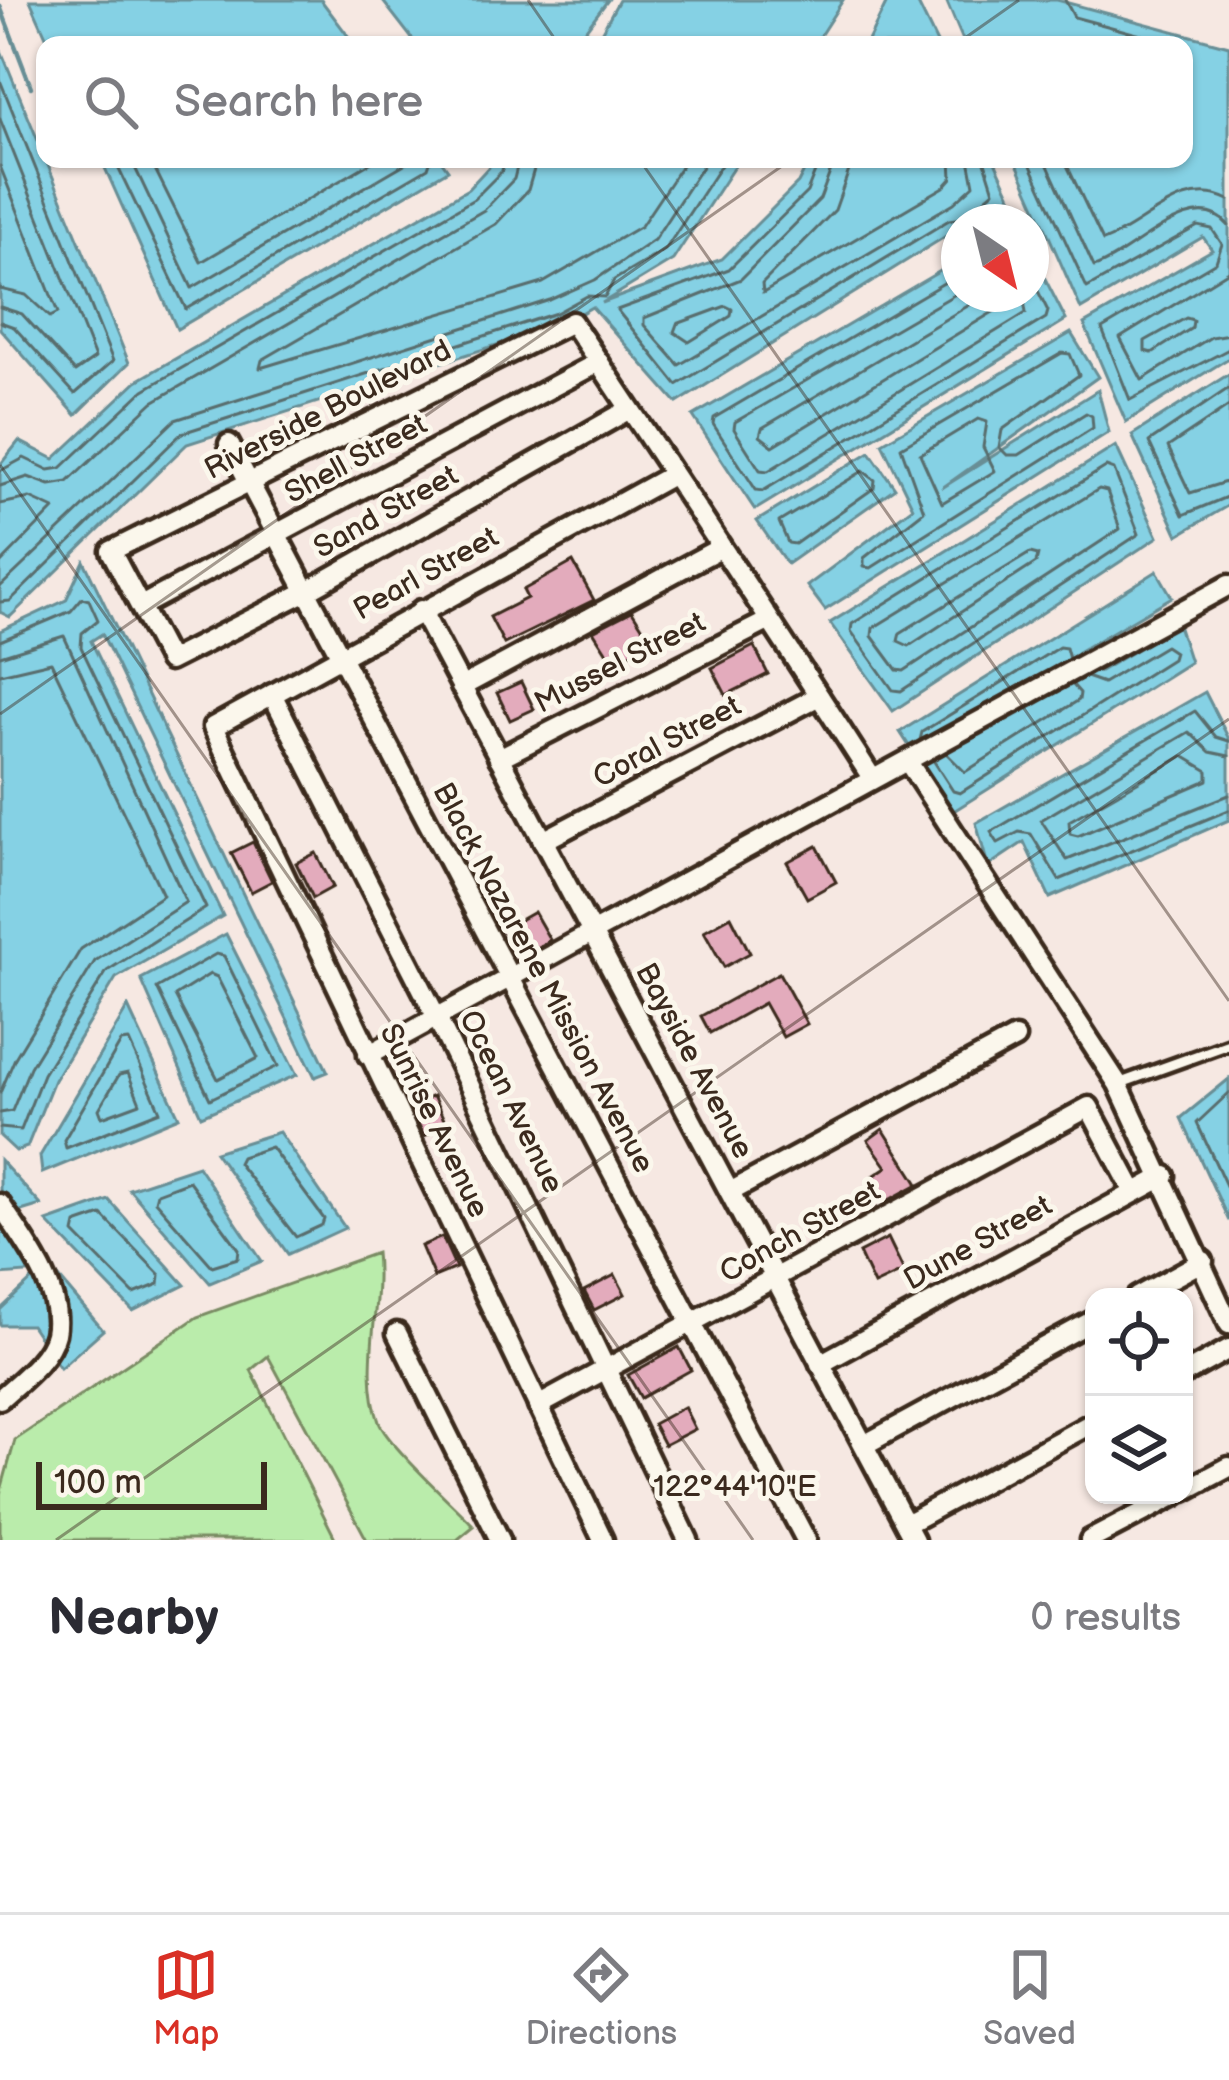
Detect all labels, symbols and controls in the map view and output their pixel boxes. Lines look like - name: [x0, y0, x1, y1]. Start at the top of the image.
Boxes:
- search box: [36, 36, 1193, 168]
- icon: search: [78, 69, 144, 135]
- text: Search here: [174, 75, 423, 130]
- north arrow: [941, 204, 1049, 312]
- street label: Riverside Boulevard: [199, 332, 457, 488]
- street label: Shell Street: [279, 407, 433, 511]
- street label: Sand Street: [308, 458, 464, 566]
- street label: Pearl Street: [347, 520, 505, 628]
- street label: Mussel Street: [529, 605, 711, 721]
- street label: Coral Street: [587, 688, 747, 796]
- street label: Black Nazarene Mission Avenue: [425, 777, 661, 1179]
- street label: Bayside Avenue: [627, 957, 761, 1165]
- street label: Ocean Avenue: [451, 1005, 571, 1199]
- street label: Sunrise Avenue: [372, 1018, 496, 1224]
- street label: Conch Street: [714, 1173, 886, 1291]
- street label: Dune Street: [898, 1188, 1058, 1298]
- map controls: [1085, 1288, 1193, 1504]
- button: locate: [1085, 1288, 1193, 1396]
- button: layers: [1085, 1396, 1193, 1504]
- scale bar: [36, 1456, 267, 1509]
- text: 100 m: [54, 1463, 142, 1503]
- text: 122°44'10"E: [653, 1469, 817, 1505]
- text: Nearby: [48, 1588, 219, 1649]
- text: 0 results: [1030, 1595, 1181, 1642]
- tab: Map: [153, 1942, 219, 2054]
- tab: Directions: [526, 1942, 677, 2054]
- tab: Saved: [983, 1942, 1076, 2054]

